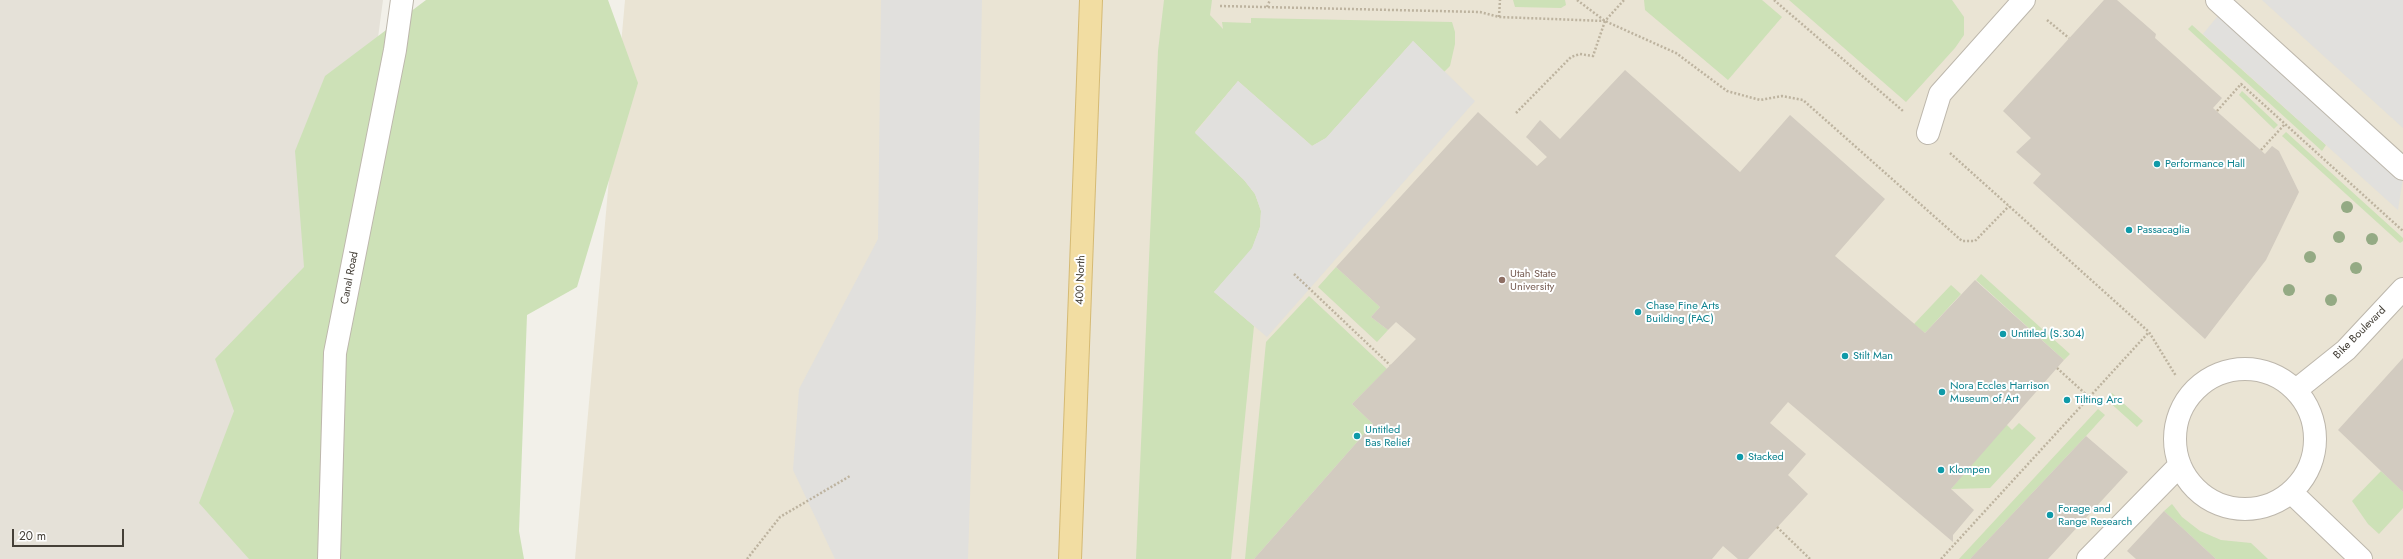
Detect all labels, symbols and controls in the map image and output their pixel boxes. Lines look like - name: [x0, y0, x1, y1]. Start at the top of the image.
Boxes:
- place label: Performance Hall: [2165, 157, 2245, 171]
- marker: Performance Hall: [2152, 159, 2162, 169]
- place label: Passacaglia: [2137, 223, 2190, 237]
- marker: Passacaglia: [2124, 225, 2134, 235]
- street label: Canal Road: [338, 251, 362, 305]
- street label: 400 North: [1074, 255, 1088, 305]
- place label: Utah State University: [1510, 267, 1556, 293]
- marker: Utah State University: [1497, 275, 1507, 285]
- place label: Chase Fine Arts Building (FAC): [1646, 299, 1719, 325]
- street label: Bike Boulevard: [2331, 304, 2389, 362]
- marker: Chase Fine Arts Building (FAC): [1633, 307, 1643, 317]
- place label: Untitled (S.304): [2011, 327, 2085, 341]
- marker: Untitled (S.304): [1998, 329, 2008, 339]
- place label: Stilt Man: [1853, 349, 1893, 363]
- marker: Stilt Man: [1840, 351, 1850, 361]
- place label: Nora Eccles Harrison Museum of Art: [1950, 379, 2049, 405]
- marker: Nora Eccles Harrison Museum of Art: [1937, 387, 1947, 397]
- place label: Tilting Arc: [2075, 393, 2122, 407]
- marker: Tilting Arc: [2062, 395, 2072, 405]
- place label: Untitled Bas Relief: [1365, 423, 1410, 449]
- marker: Untitled Bas Relief: [1352, 431, 1362, 441]
- place label: Stacked: [1748, 450, 1784, 464]
- marker: Stacked: [1735, 452, 1745, 462]
- place label: Klompen: [1949, 463, 1990, 477]
- marker: Klompen: [1936, 465, 1946, 475]
- place label: Forage and Range Research: [2058, 502, 2132, 528]
- marker: Forage and Range Research: [2045, 510, 2055, 520]
- scale bar: [14, 521, 126, 547]
- text: 20 m: [19, 527, 46, 545]

